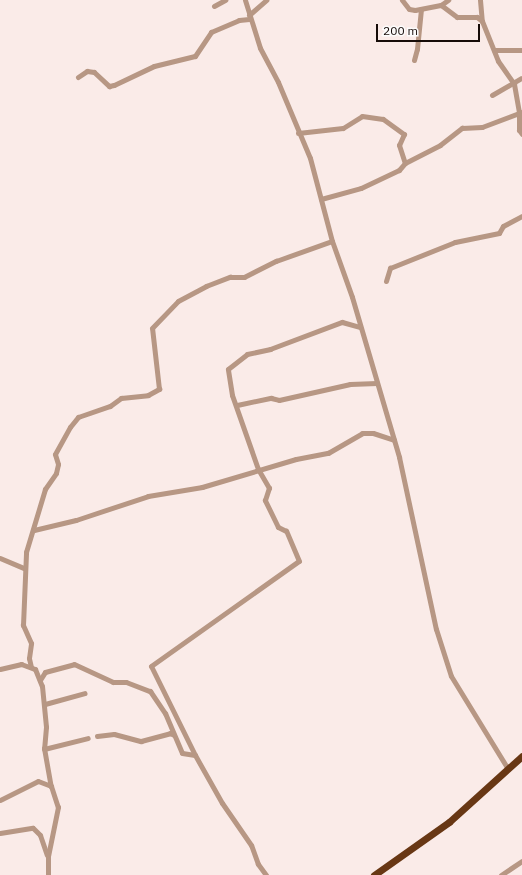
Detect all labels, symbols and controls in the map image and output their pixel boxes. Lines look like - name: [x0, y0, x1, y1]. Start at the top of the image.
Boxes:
- scale bar: [378, 16, 482, 42]
- text: 200 m: [383, 23, 418, 38]

